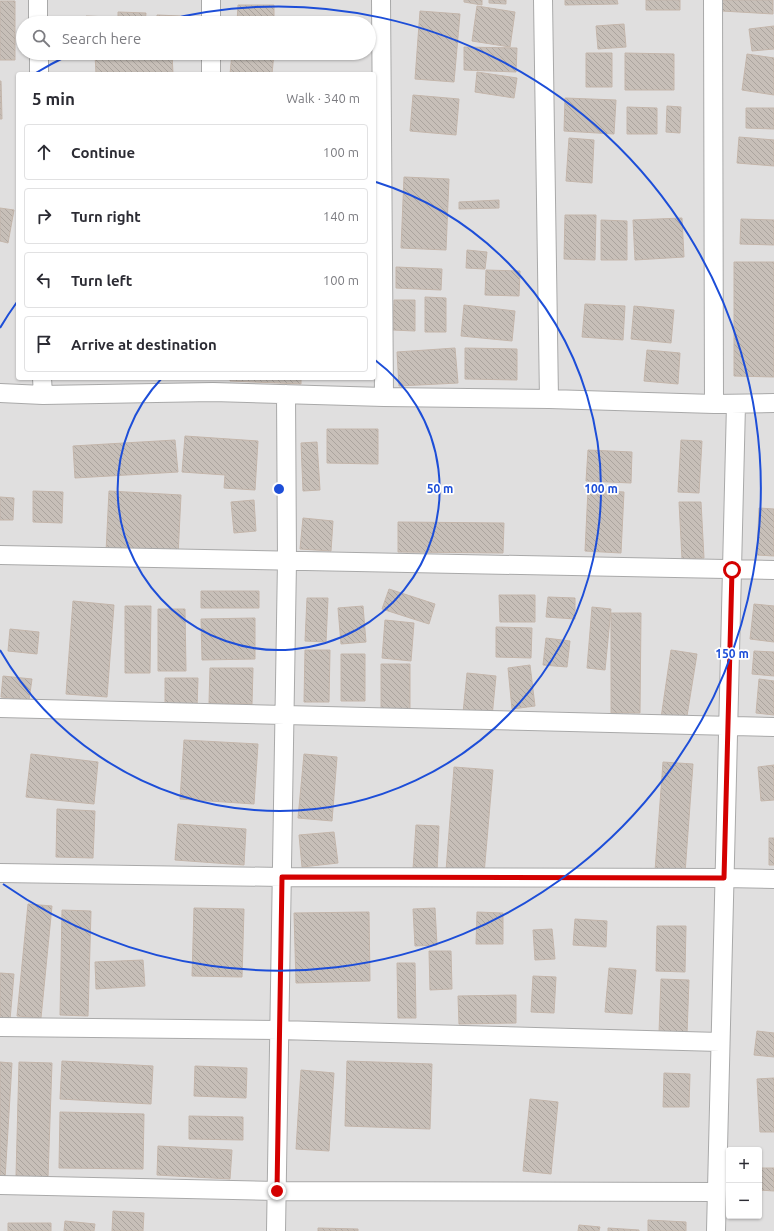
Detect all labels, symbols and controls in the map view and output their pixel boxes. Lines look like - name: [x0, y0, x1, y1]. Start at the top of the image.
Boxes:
- search box: [16, 16, 376, 60]
- icon: search: [30, 27, 52, 49]
- text: Search here: [62, 30, 141, 47]
- text: 5 min: [32, 89, 75, 108]
- text: Walk · 340 m: [286, 91, 360, 105]
- icon: ahead: [33, 141, 55, 163]
- text: Continue: [71, 144, 135, 161]
- text: 100 m: [323, 145, 359, 159]
- icon: right: [33, 205, 55, 227]
- text: Turn right: [71, 208, 141, 225]
- text: 140 m: [323, 209, 359, 223]
- icon: left: [33, 269, 55, 291]
- text: Turn left: [71, 272, 132, 289]
- text: 100 m: [323, 273, 359, 287]
- icon: arrive: [33, 333, 55, 355]
- text: Arrive at destination: [71, 336, 217, 353]
- centre of rings: [272, 482, 286, 496]
- text: 50 m: [427, 482, 453, 495]
- text: 100 m: [584, 482, 618, 495]
- route start: [723, 561, 741, 579]
- text: 150 m: [715, 647, 749, 660]
- map controls: [726, 1147, 762, 1219]
- button: +: [726, 1147, 762, 1183]
- route end: [268, 1182, 286, 1200]
- button: −: [726, 1183, 762, 1219]

